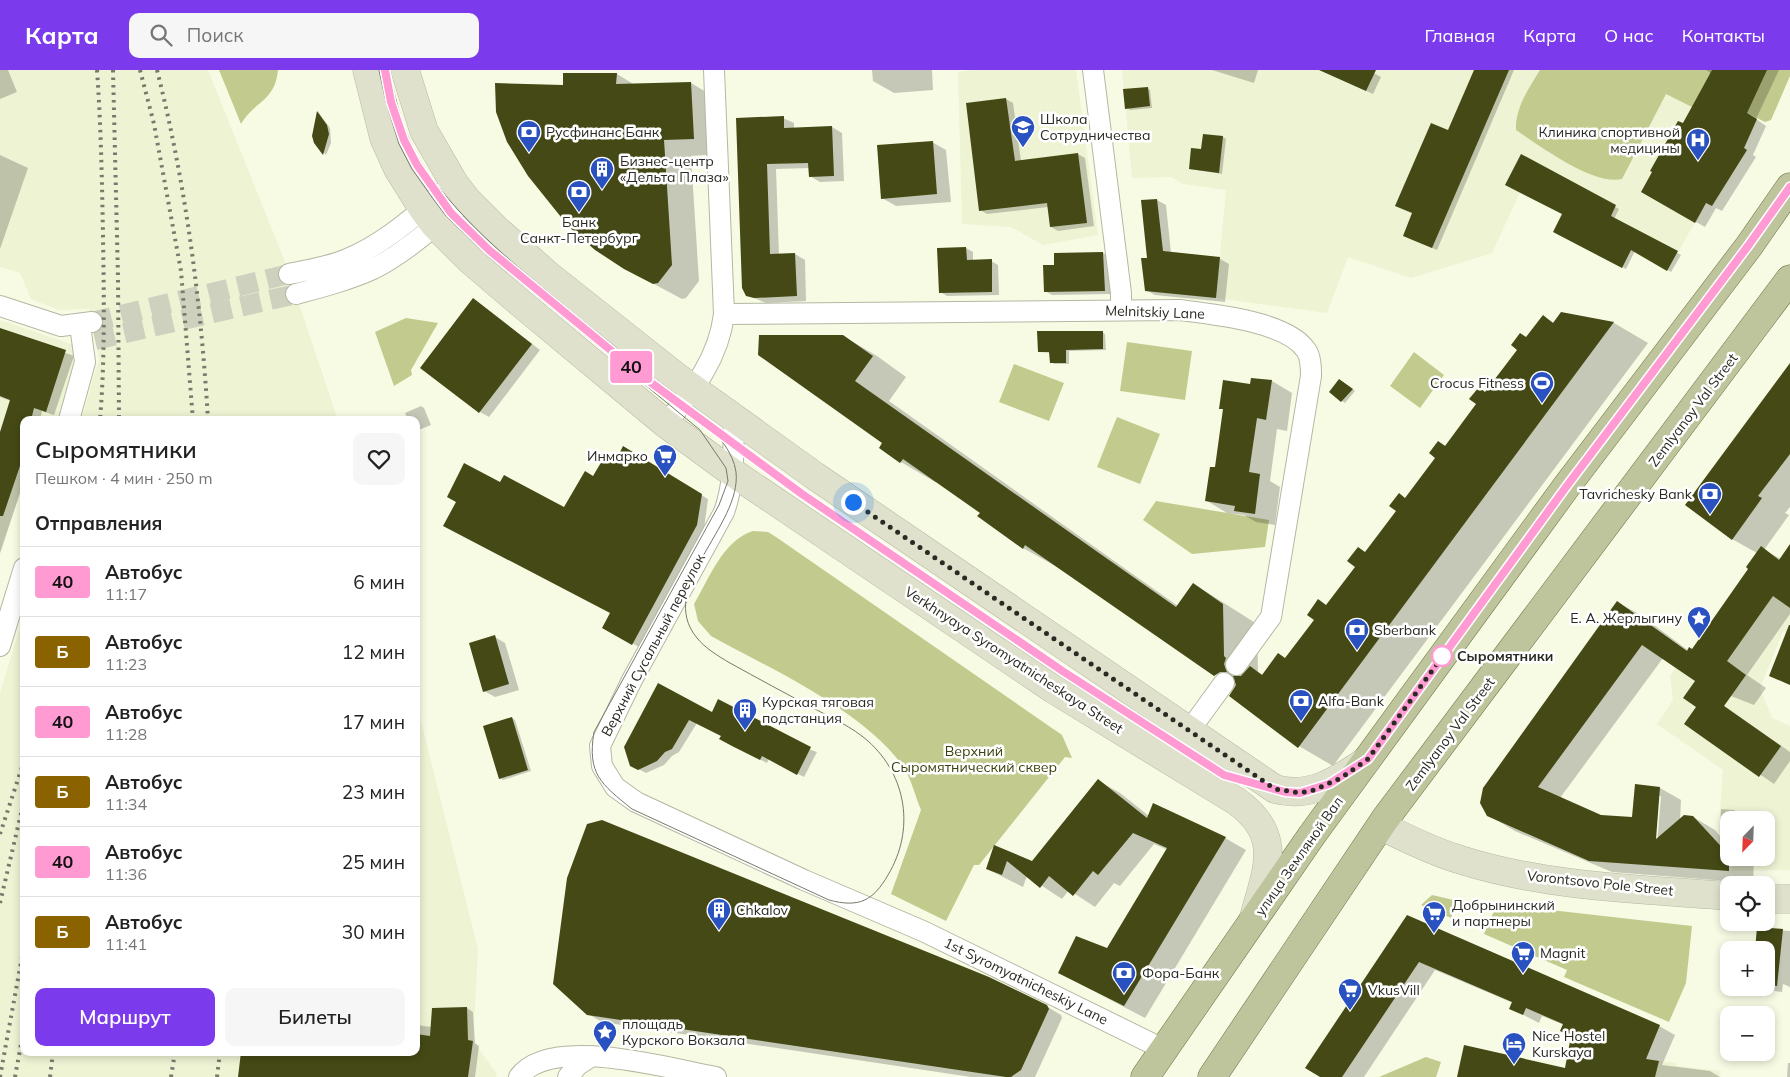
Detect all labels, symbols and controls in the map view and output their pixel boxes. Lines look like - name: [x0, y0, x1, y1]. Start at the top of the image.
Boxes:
- search box: [129, 13, 479, 58]
- text: Карта: [25, 20, 99, 50]
- icon: search: [147, 21, 175, 49]
- text: Поиск: [187, 23, 244, 47]
- text: Главная: [1425, 24, 1495, 47]
- text: Карта: [1523, 24, 1576, 47]
- text: О нас: [1604, 24, 1654, 47]
- text: Контакты: [1682, 24, 1765, 47]
- place label: Школа Сотрудничества: [1040, 110, 1150, 144]
- school or university icon: Школа Сотрудничества: [1010, 114, 1036, 148]
- bank icon: Русфинанс Банк: [516, 119, 542, 153]
- place label: Русфинанс Банк: [546, 123, 660, 141]
- place label: Клиника спортивной медицины: [1538, 123, 1680, 157]
- hospital icon: Клиника спортивной медицины: [1685, 127, 1711, 161]
- place label: Бизнес-центр «Дельта Плаза»: [620, 152, 729, 186]
- building icon: Бизнес-центр «Дельта Плаза»: [589, 156, 615, 190]
- bank icon: Банк Санкт-Петербург: [566, 179, 592, 213]
- place label: Банк Санкт-Петербург: [520, 213, 639, 247]
- street label: Melnitskiy Lane: [1105, 301, 1205, 323]
- street label: Zemlyanoy Val Street: [1644, 350, 1742, 470]
- line badge: 40: [608, 351, 654, 383]
- text: 40: [620, 355, 642, 378]
- sports icon: Crocus Fitness: [1529, 370, 1555, 404]
- place label: Crocus Fitness: [1430, 374, 1524, 392]
- button: heart: [353, 433, 405, 485]
- text: Сыромятники: [35, 434, 197, 464]
- supermarket icon: Инмарко: [652, 443, 678, 477]
- place label: Инмарко: [587, 447, 648, 465]
- text: Пешком · 4 мин · 250 m: [35, 468, 213, 488]
- bank icon: Tavrichesky Bank: [1697, 481, 1723, 515]
- place label: Tavrichesky Bank: [1579, 485, 1693, 503]
- your location: [841, 490, 866, 515]
- text: Отправления: [35, 511, 162, 535]
- street label: Верхний Сусальный переулок: [597, 550, 709, 739]
- text: Автобус: [105, 560, 183, 584]
- text: 40: [52, 570, 73, 593]
- text: 6 мин: [353, 570, 405, 594]
- street label: Verkhnyaya Syromyatnicheskaya Street: [901, 583, 1127, 738]
- text: 11:17: [105, 584, 147, 604]
- place icon: Е. А. Жерлыгину: [1686, 605, 1712, 639]
- place label: Е. А. Жерлыгину: [1570, 609, 1682, 627]
- bank icon: Sberbank: [1344, 617, 1370, 651]
- place label: Sberbank: [1374, 621, 1437, 639]
- text: Автобус: [105, 630, 183, 654]
- text: Б: [56, 640, 69, 663]
- text: 12 мин: [342, 640, 405, 664]
- marker: Сыромятники: [1431, 645, 1453, 667]
- place label: Сыромятники: [1457, 647, 1553, 665]
- text: 11:23: [105, 654, 147, 674]
- street label: Zemlyanoy Val Street: [1401, 674, 1499, 794]
- bank icon: Alfa-Bank: [1288, 688, 1314, 722]
- place label: Alfa-Bank: [1318, 692, 1385, 710]
- place label: Курская тяговая подстанция: [762, 693, 874, 727]
- building icon: Курская тяговая подстанция: [732, 697, 758, 731]
- text: Автобус: [105, 700, 183, 724]
- text: 40: [52, 710, 73, 733]
- text: 17 мин: [342, 710, 405, 734]
- text: 11:28: [105, 724, 147, 744]
- park label: Верхний Сыромятнический сквер: [891, 742, 1057, 776]
- text: Автобус: [105, 770, 183, 794]
- text: Б: [56, 780, 69, 803]
- text: 23 мин: [342, 780, 405, 804]
- street label: улица Земляной Вал: [1251, 793, 1347, 919]
- text: 11:34: [105, 794, 147, 814]
- north arrow: [1720, 811, 1775, 866]
- map controls: [1720, 811, 1775, 1061]
- text: Автобус: [105, 840, 183, 864]
- text: 40: [52, 850, 73, 873]
- text: 25 мин: [342, 850, 405, 874]
- text: 11:36: [105, 864, 147, 884]
- street label: Vorontsovo Pole Street: [1526, 866, 1674, 900]
- button: locate: [1720, 876, 1775, 931]
- place label: Добрынинский и партнеры: [1452, 896, 1555, 930]
- building icon: Chkalov: [706, 897, 732, 931]
- supermarket icon: Добрынинский и партнеры: [1421, 900, 1447, 934]
- place label: Chkalov: [736, 901, 789, 919]
- text: Автобус: [105, 910, 183, 934]
- text: Б: [56, 920, 69, 943]
- text: 30 мин: [342, 920, 405, 944]
- street label: 1st Syromyatnicheskiy Lane: [941, 933, 1111, 1029]
- text: 11:41: [105, 934, 147, 954]
- supermarket icon: Magnit: [1510, 940, 1536, 974]
- button: +: [1720, 941, 1775, 996]
- place label: Magnit: [1540, 944, 1585, 962]
- bank icon: Фора-Банк: [1111, 960, 1137, 994]
- place label: Фора-Банк: [1142, 964, 1220, 982]
- supermarket icon: VkusVill: [1337, 977, 1363, 1011]
- place label: VkusVill: [1368, 981, 1420, 999]
- button: Маршрут: [35, 988, 215, 1046]
- button: Билеты: [225, 988, 405, 1046]
- button: −: [1720, 1006, 1775, 1061]
- place label: площадь Курского Вокзала: [622, 1015, 745, 1049]
- place icon: площадь Курского Вокзала: [592, 1019, 618, 1053]
- place label: Nice Hostel Kurskaya: [1532, 1027, 1605, 1061]
- hotel icon: Nice Hostel Kurskaya: [1501, 1031, 1527, 1065]

